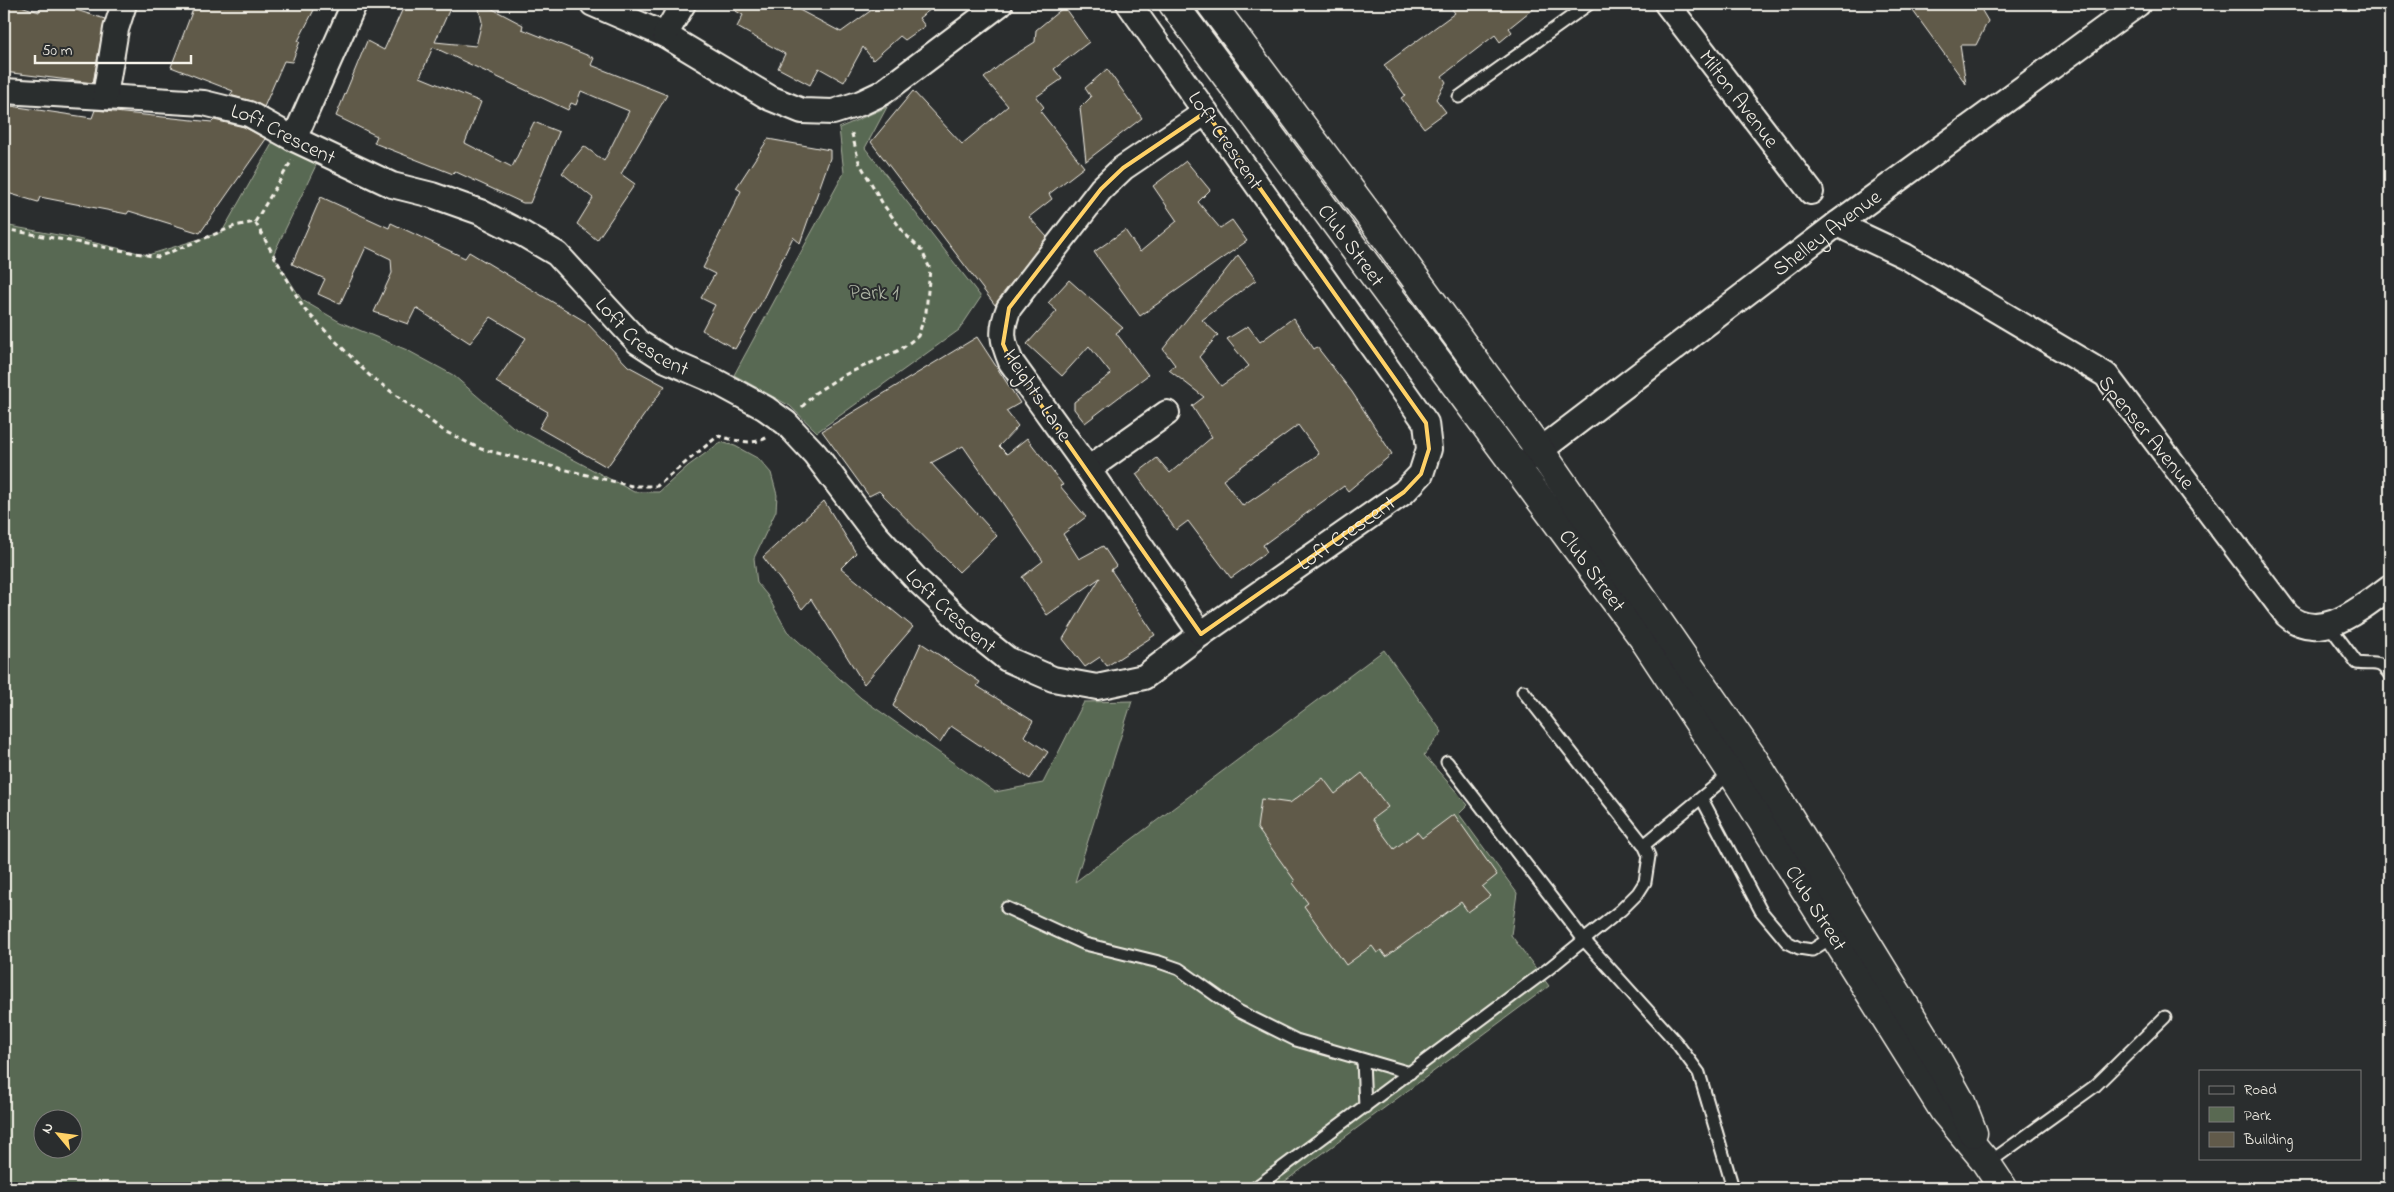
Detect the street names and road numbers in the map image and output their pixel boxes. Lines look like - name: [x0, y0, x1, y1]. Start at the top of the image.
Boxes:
- street label: Milton Avenue: [1690, 44, 1785, 156]
- street label: Loft Crescent: [1179, 86, 1269, 197]
- street label: Loft Crescent: [228, 97, 340, 173]
- street label: Shelley Avenue: [1767, 183, 1889, 285]
- street label: Club Street: [1309, 199, 1391, 294]
- street label: Loft Crescent: [587, 291, 693, 385]
- street label: Heights Lane: [993, 344, 1079, 450]
- street label: Spenser Avenue: [2090, 370, 2201, 497]
- street label: Loft Crescent: [1292, 489, 1403, 579]
- street label: Club Street: [1551, 524, 1632, 619]
- street label: Loft Crescent: [897, 563, 1002, 662]
- street label: Club Street: [1777, 860, 1853, 958]

